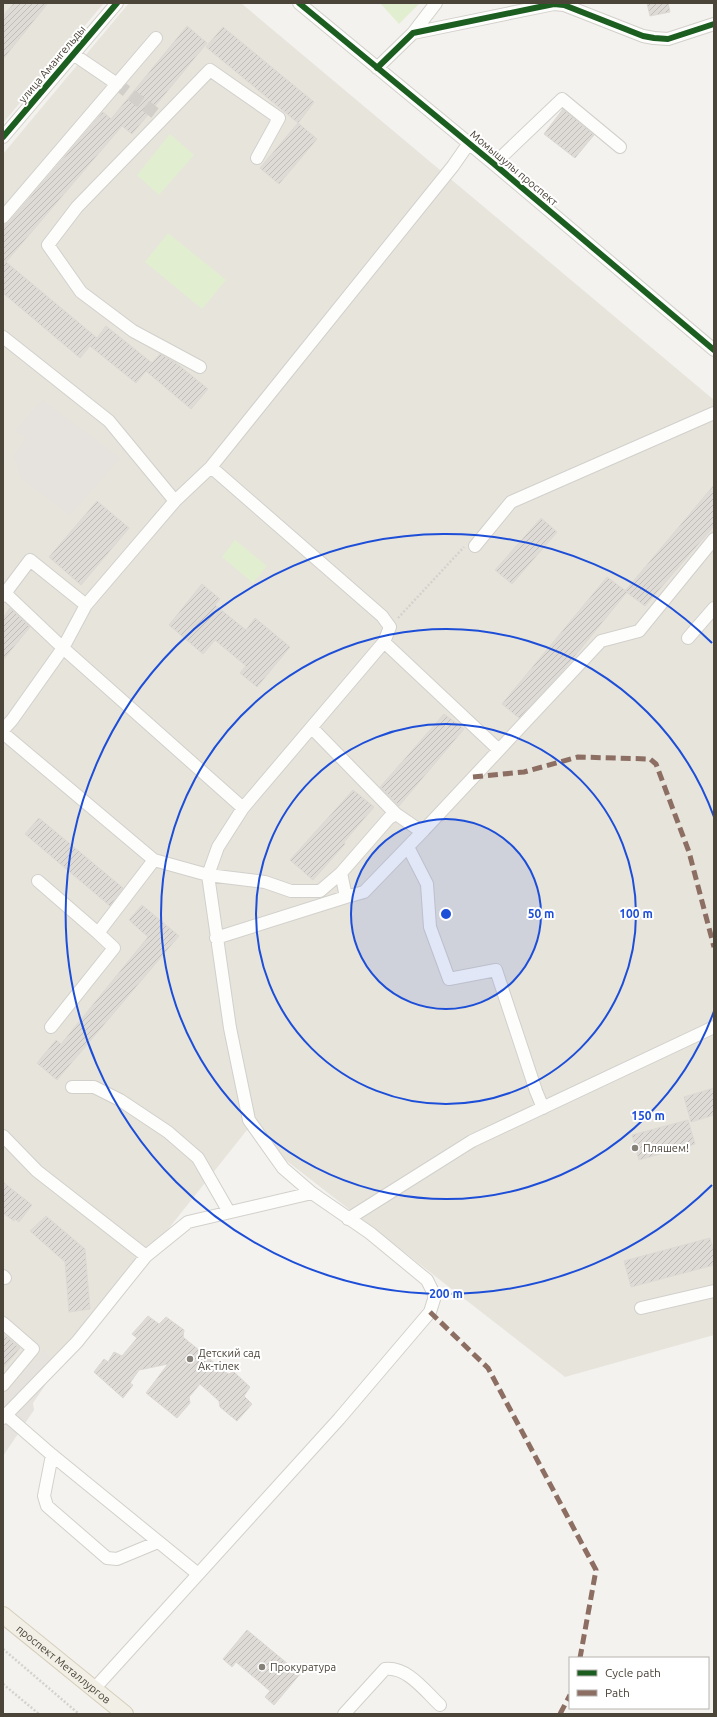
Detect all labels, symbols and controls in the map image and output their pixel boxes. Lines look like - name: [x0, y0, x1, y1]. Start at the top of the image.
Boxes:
- street label: улица Амангельды: [16, 23, 88, 105]
- street label: Момышулы проспект: [468, 128, 560, 208]
- centre of rings: [439, 907, 453, 921]
- text: 50 m: [528, 907, 554, 920]
- text: 100 m: [619, 907, 653, 920]
- text: 150 m: [631, 1109, 665, 1122]
- place label: Пляшем!: [643, 1142, 689, 1154]
- marker: Пляшем!: [630, 1143, 640, 1153]
- text: 200 m: [429, 1287, 463, 1300]
- place label: Детский сад Ак-тiлек: [198, 1347, 261, 1372]
- marker: Детский сад Ак-тiлек: [185, 1354, 195, 1364]
- street label: проспект Металлургов: [14, 1622, 113, 1706]
- legend: [569, 1657, 709, 1709]
- place label: Прокуратура: [270, 1661, 336, 1673]
- marker: Прокуратура: [257, 1662, 267, 1672]
- text: Cycle path: [605, 1666, 661, 1679]
- text: Path: [605, 1686, 630, 1699]

